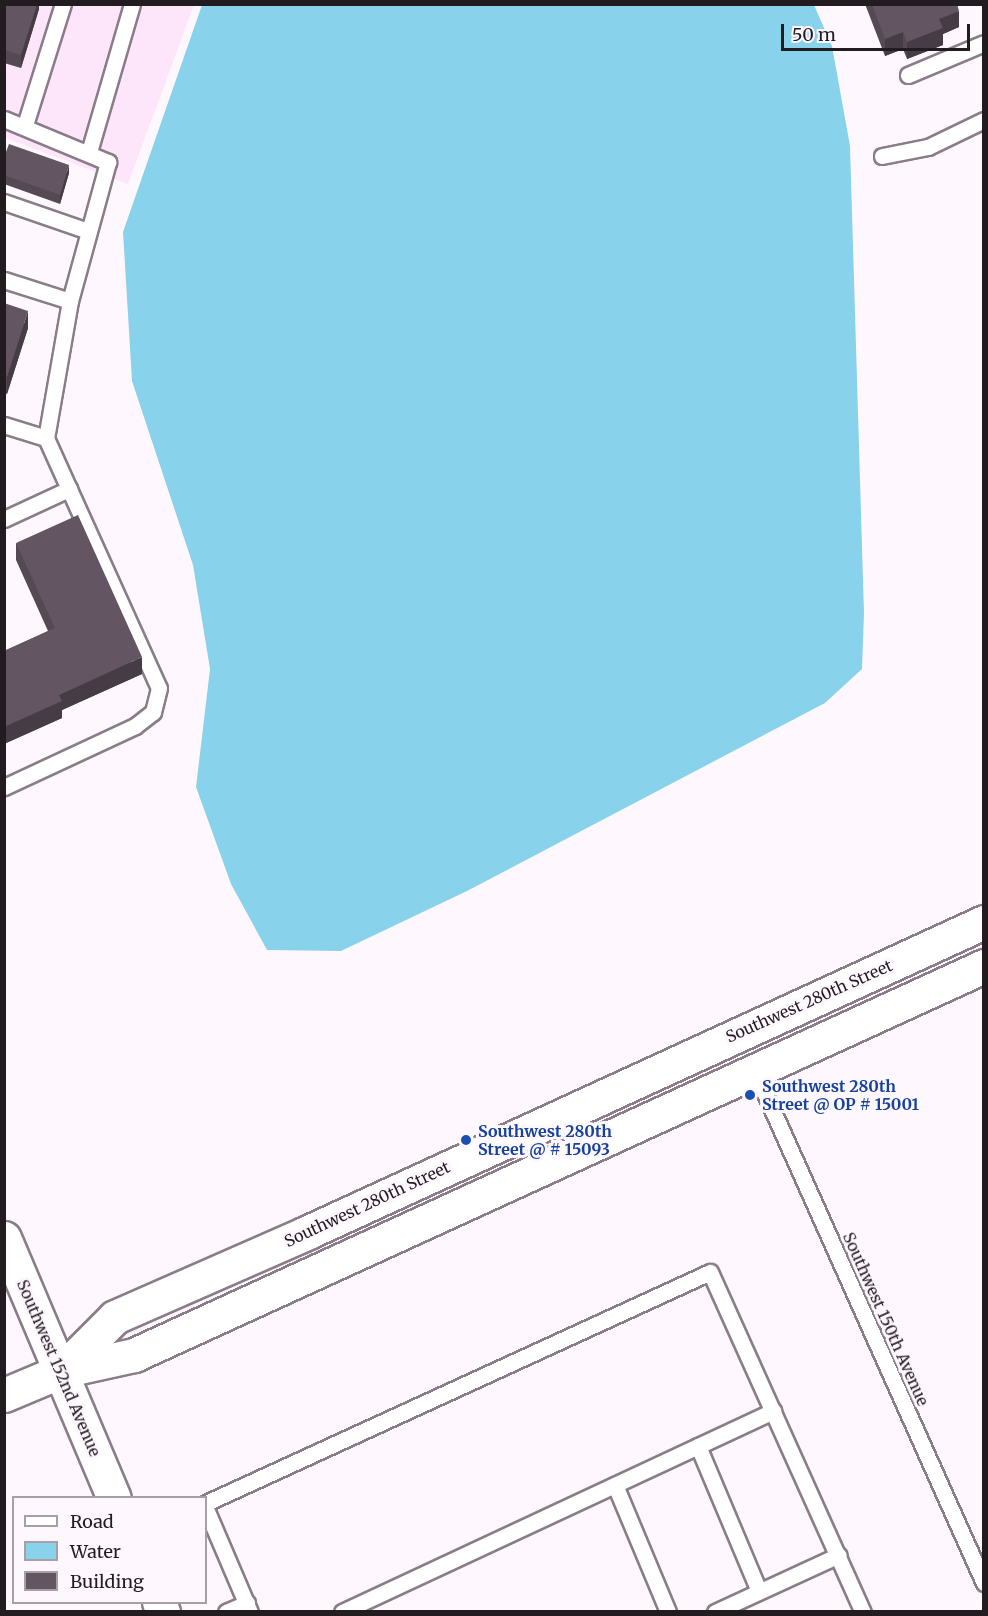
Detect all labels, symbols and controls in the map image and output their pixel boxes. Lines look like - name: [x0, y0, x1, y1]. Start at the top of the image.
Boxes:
- scale bar: [784, 12, 973, 50]
- text: 50 m: [792, 23, 836, 46]
- street label: Southwest 280th Street: [723, 956, 895, 1046]
- place label: Southwest 280th Street @ OP # 15001: [762, 1076, 919, 1114]
- marker: Southwest 280th Street @ OP # 15001: [743, 1088, 757, 1102]
- place label: Southwest 280th Street @ # 15093: [478, 1121, 612, 1159]
- marker: Southwest 280th Street @ # 15093: [459, 1133, 473, 1147]
- street label: Southwest 280th Street: [281, 1157, 453, 1251]
- street label: Southwest 150th Avenue: [839, 1229, 933, 1409]
- street label: Southwest 152nd Avenue: [13, 1277, 105, 1459]
- legend: [12, 1496, 207, 1604]
- text: Road: [70, 1510, 114, 1533]
- text: Water: [70, 1540, 121, 1563]
- text: Building: [70, 1570, 144, 1593]

